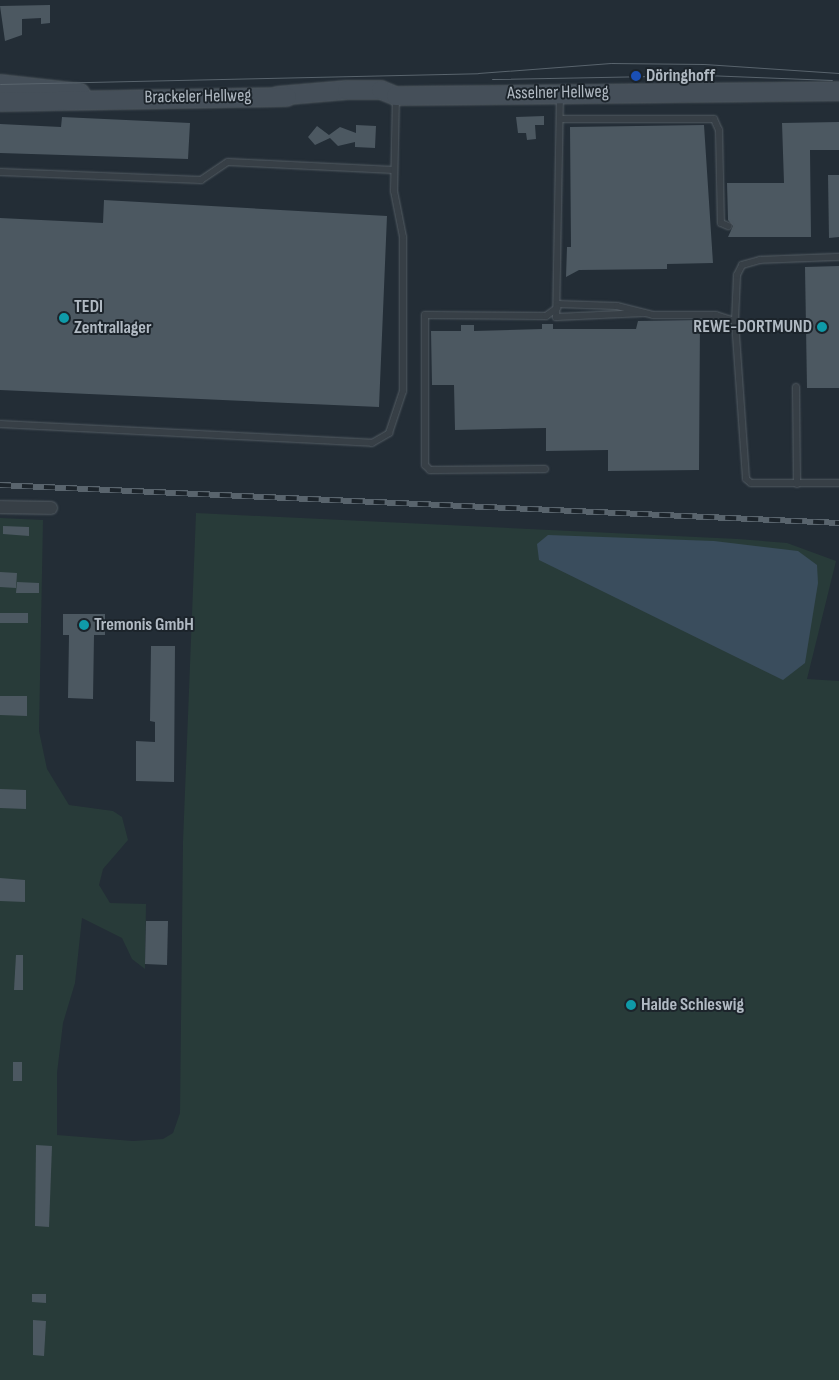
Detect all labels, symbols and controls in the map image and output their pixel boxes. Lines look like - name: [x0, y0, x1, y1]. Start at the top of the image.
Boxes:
- place label: Döringhoff: [646, 65, 715, 87]
- marker: Döringhoff: [630, 70, 642, 82]
- street label: Asselner Hellweg: [507, 81, 609, 105]
- street label: Brackeler Hellweg: [144, 85, 252, 109]
- place label: TEDI Zentrallager: [74, 297, 151, 340]
- marker: TEDI Zentrallager: [58, 312, 70, 324]
- place label: REWE-DORTMUND: [693, 316, 812, 338]
- marker: REWE-DORTMUND: [816, 321, 828, 333]
- place label: Tremonis GmbH: [94, 614, 194, 636]
- marker: Tremonis GmbH: [78, 619, 90, 631]
- place label: Halde Schleswig: [641, 994, 744, 1016]
- marker: Halde Schleswig: [625, 999, 637, 1011]

